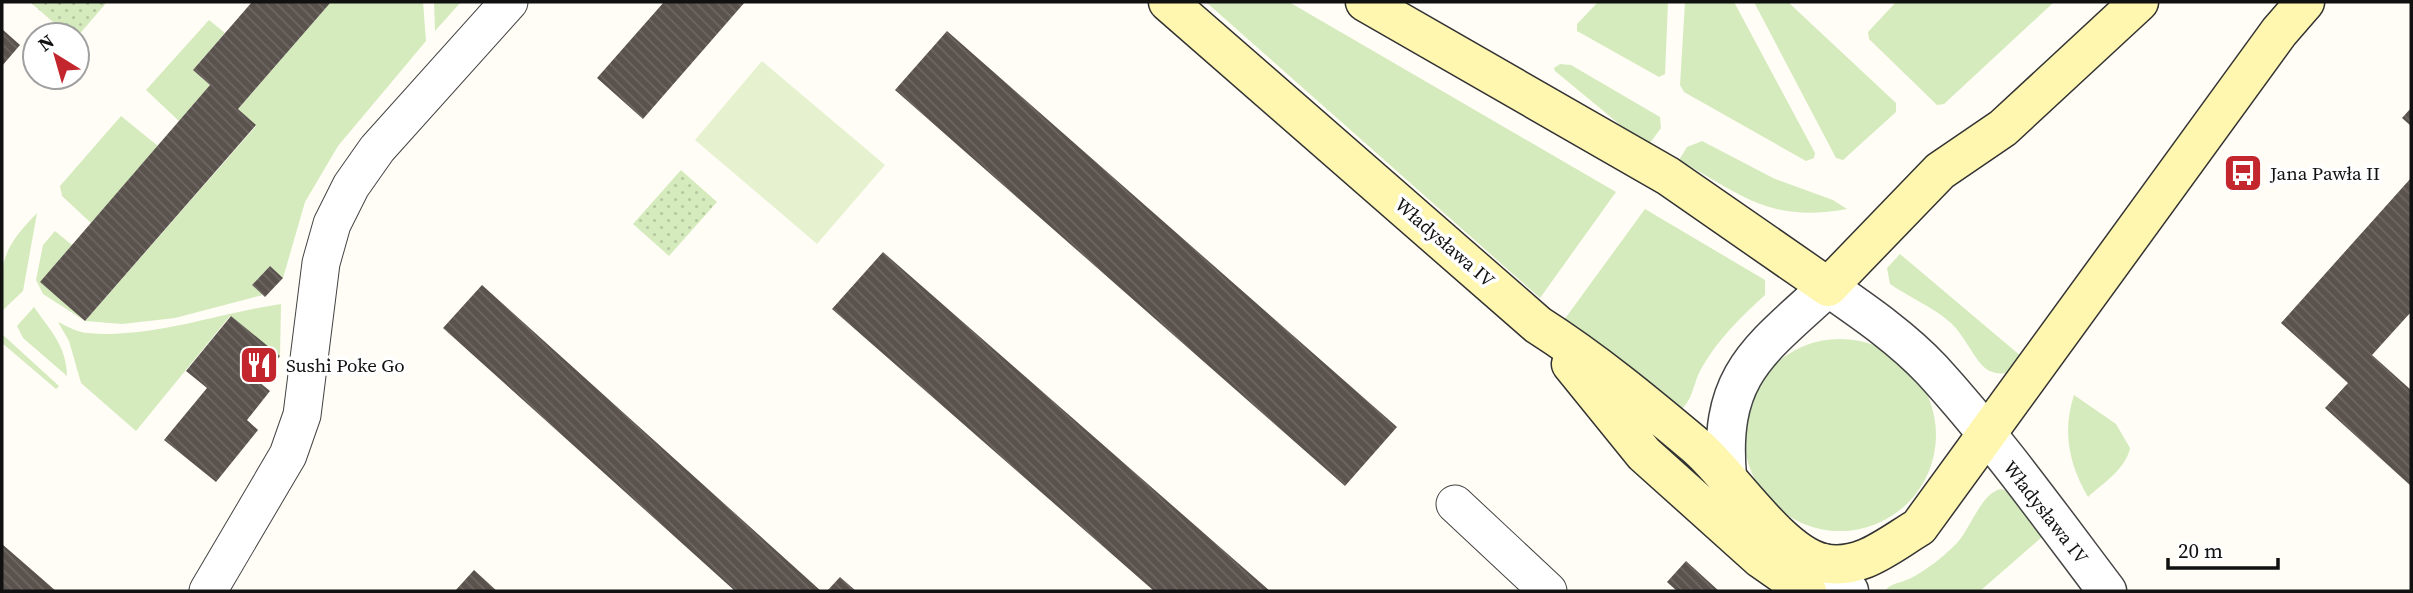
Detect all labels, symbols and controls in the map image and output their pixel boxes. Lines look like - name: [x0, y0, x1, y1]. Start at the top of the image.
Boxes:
- north arrow: [21, 21, 91, 91]
- text: N: [32, 28, 59, 57]
- bus stop icon: Jana Pawła II: [2222, 152, 2264, 194]
- place label: Jana Pawła II: [2269, 160, 2380, 186]
- street label: Władysława IV: [1389, 191, 1501, 293]
- restaurant icon: Sushi Poke Go: [238, 344, 280, 386]
- place label: Sushi Poke Go: [286, 352, 405, 378]
- street label: Władysława IV: [1997, 455, 2095, 569]
- scale bar: [2168, 526, 2278, 570]
- text: 20 m: [2178, 536, 2223, 565]

